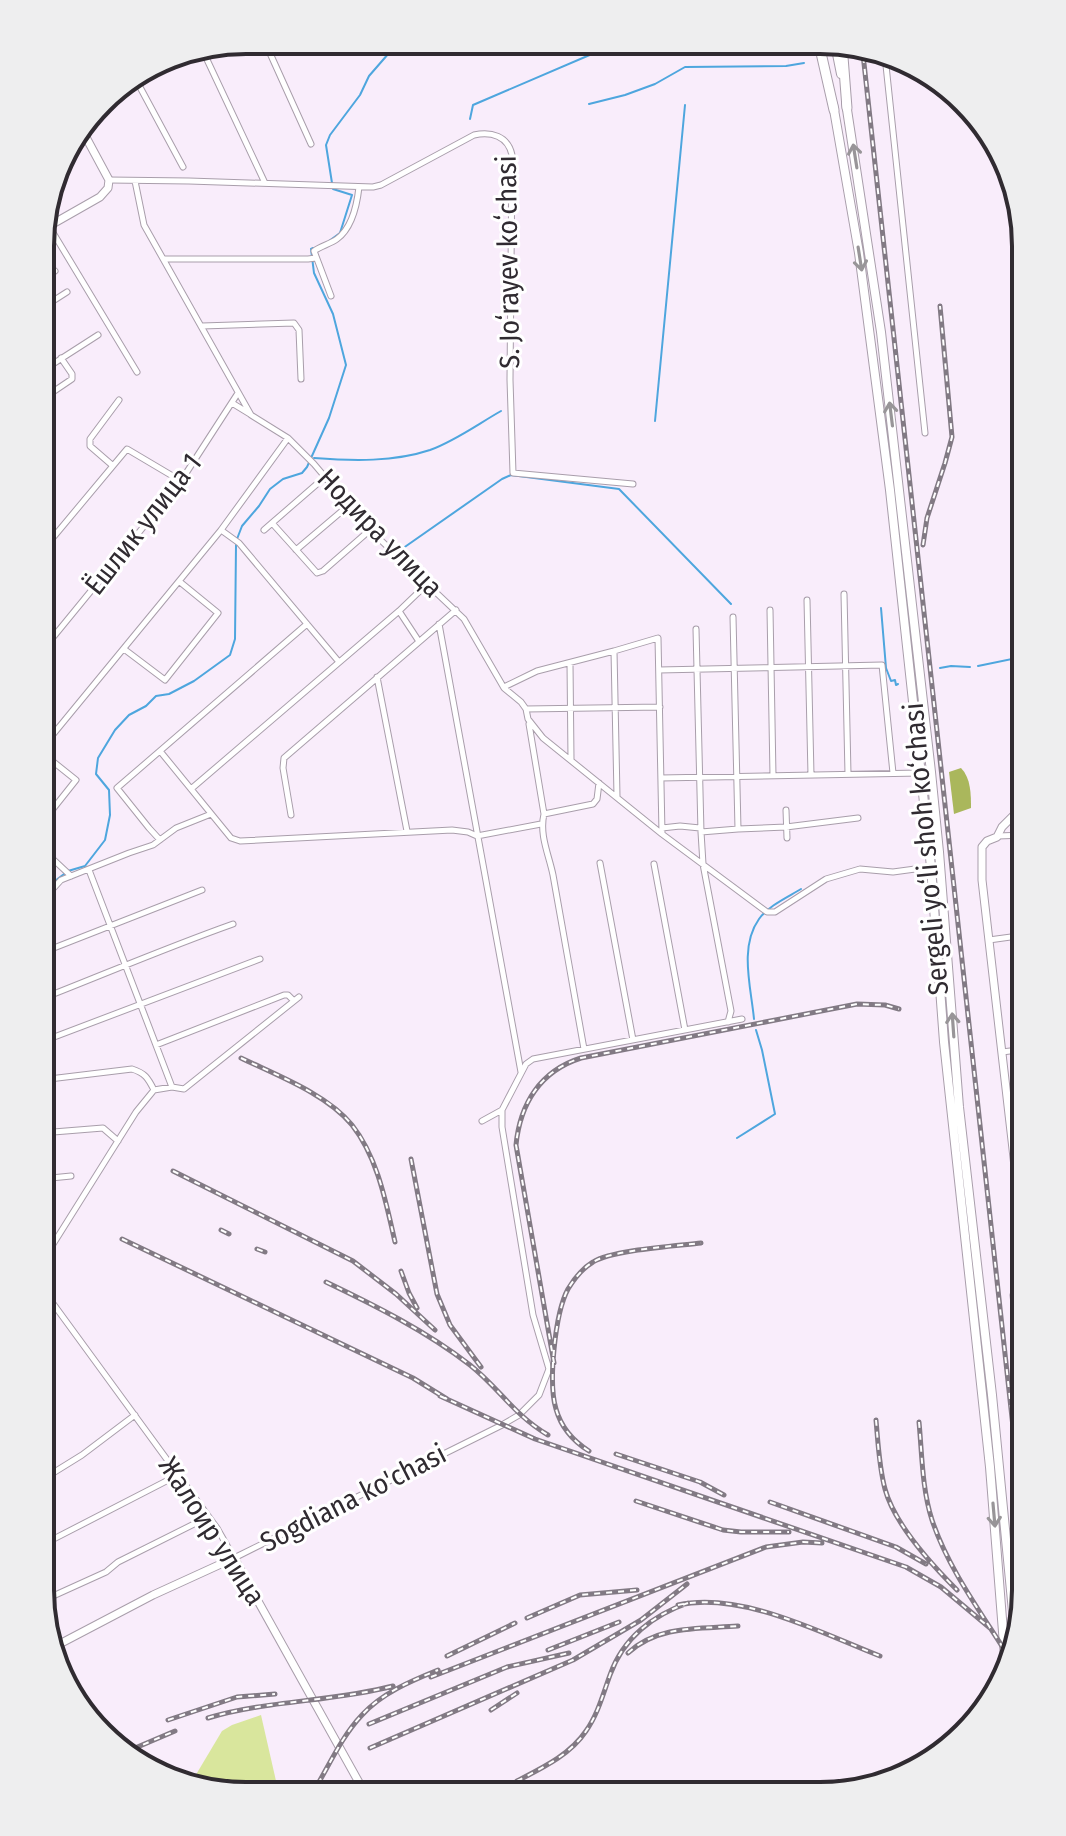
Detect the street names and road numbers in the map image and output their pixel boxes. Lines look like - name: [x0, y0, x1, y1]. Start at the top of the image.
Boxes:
- street label: S. Joʻrayev koʻchasi: [490, 155, 526, 369]
- street label: Ёшлик улица 1: [78, 447, 208, 601]
- street label: Нодира улица: [311, 462, 449, 604]
- street label: Sergeli yo‘li shoh ko‘chasi: [897, 701, 955, 997]
- street label: Sogdiana ko'chasi: [255, 1437, 451, 1559]
- street label: Жалоир улица: [152, 1451, 272, 1611]

